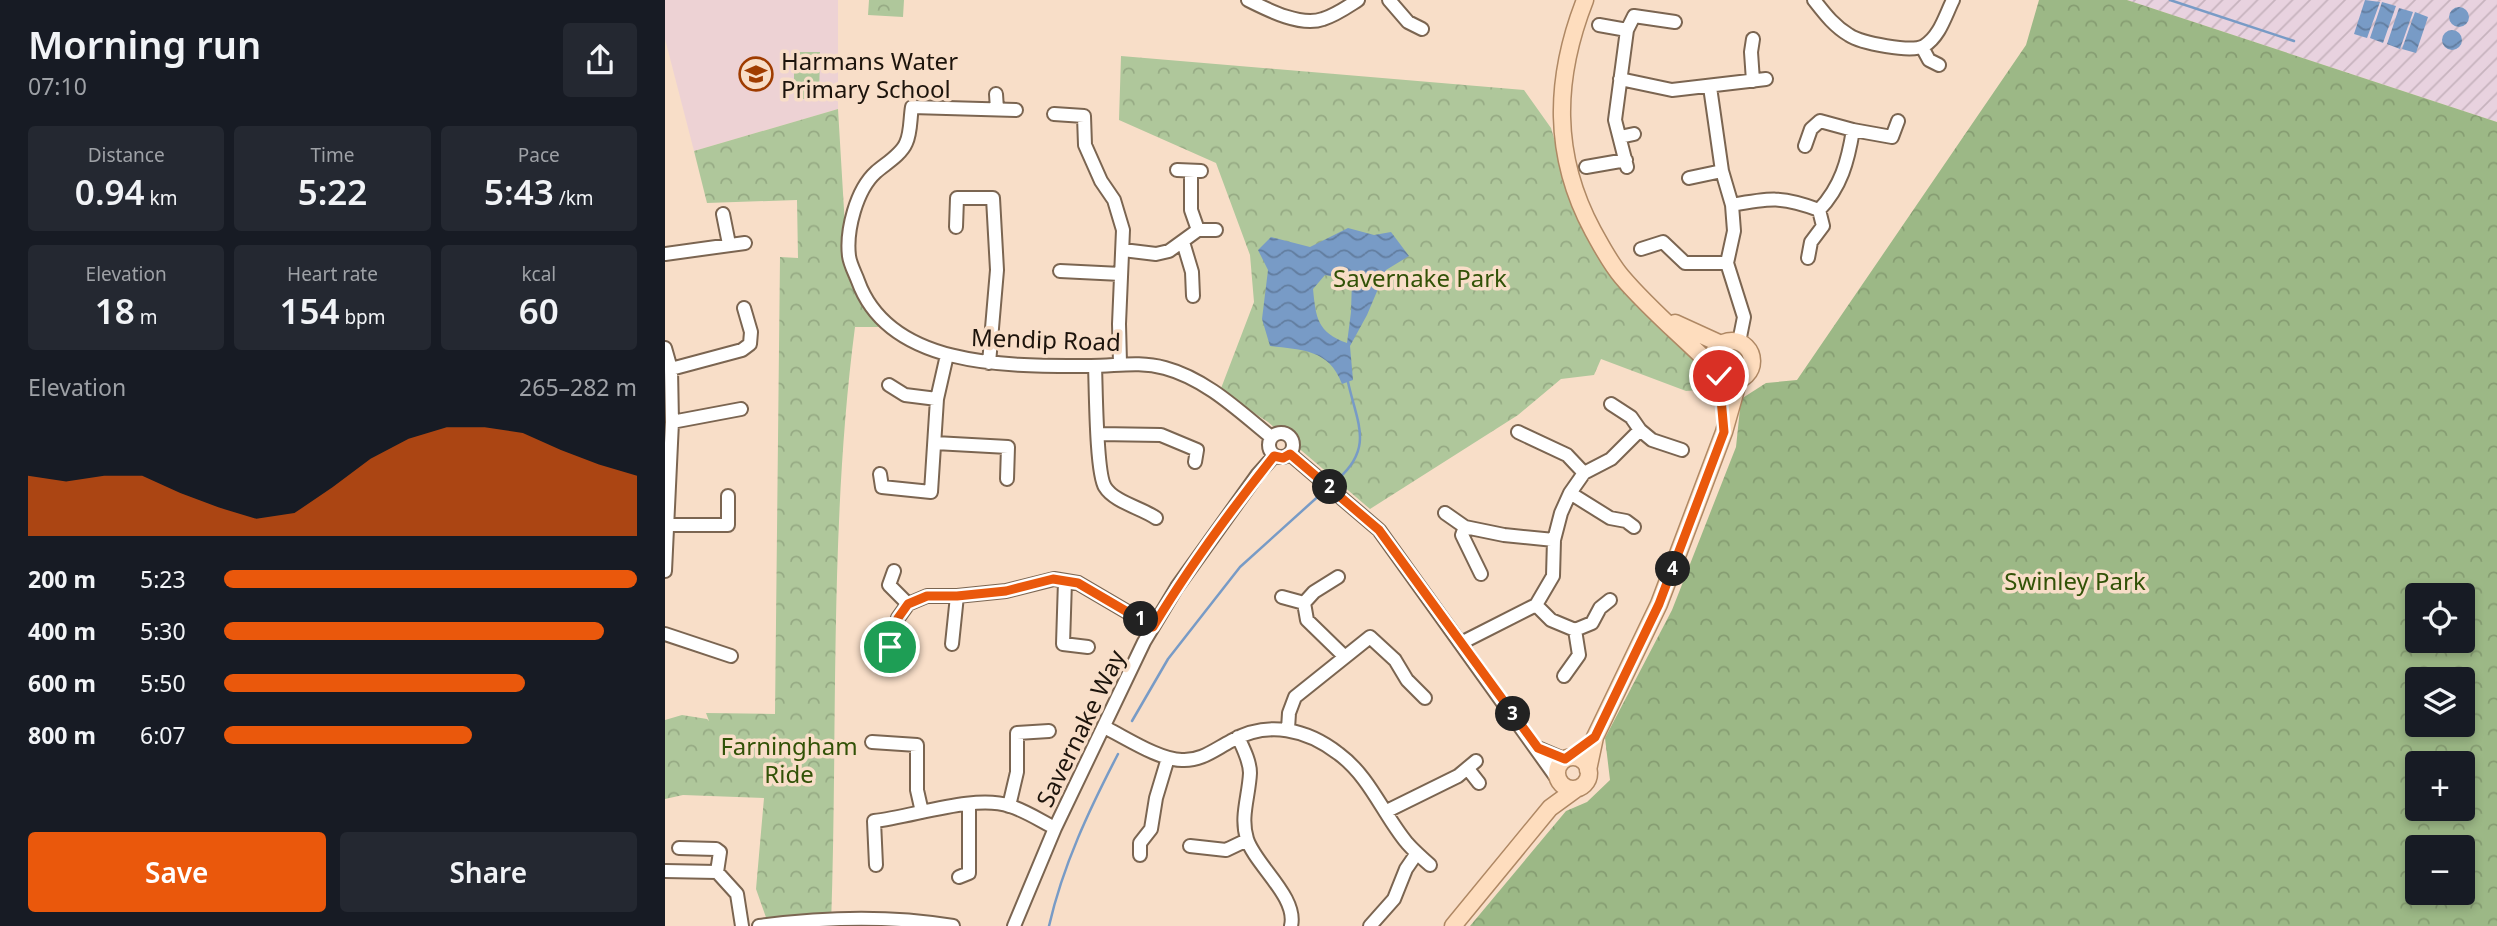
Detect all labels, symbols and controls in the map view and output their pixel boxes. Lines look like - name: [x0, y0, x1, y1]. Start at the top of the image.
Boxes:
- text: Morning run: [28, 18, 261, 70]
- button: share: [563, 23, 637, 97]
- place label: Harmans Water Primary School: [781, 44, 958, 105]
- school or university icon: Harmans Water Primary School: [737, 55, 775, 93]
- text: 07:10: [28, 70, 87, 102]
- text: Distance: [88, 142, 165, 168]
- text: Time: [311, 142, 354, 168]
- text: Pace: [518, 142, 560, 168]
- text: 0.94: [75, 168, 145, 215]
- text: 5:22: [298, 168, 367, 215]
- text: 5:43: [484, 168, 554, 215]
- text: km: [145, 185, 177, 211]
- text: /km: [554, 185, 594, 211]
- text: Elevation: [86, 261, 167, 287]
- text: Heart rate: [287, 261, 378, 287]
- text: kcal: [521, 261, 556, 287]
- park label: Savernake Park: [1333, 261, 1507, 294]
- text: 18: [95, 287, 135, 334]
- text: 154: [279, 287, 339, 334]
- text: 60: [519, 287, 559, 334]
- text: m: [135, 304, 158, 330]
- text: bpm: [339, 304, 386, 330]
- street label: Mendip Road: [971, 320, 1121, 358]
- pin: [1689, 346, 1749, 406]
- icon: check: [1700, 357, 1738, 395]
- text: Elevation: [28, 371, 126, 403]
- text: 265–282 m: [519, 371, 637, 403]
- pin: 2: [1313, 470, 1347, 504]
- text: 2: [1324, 473, 1335, 499]
- pin: 4: [1655, 552, 1691, 586]
- text: 4: [1667, 555, 1678, 581]
- text: 200 m: [28, 563, 96, 595]
- text: 5:23: [140, 563, 186, 595]
- park label: Swinley Park: [2004, 564, 2146, 597]
- map controls: [2405, 583, 2475, 905]
- button: locate: [2405, 583, 2475, 653]
- pin: 1: [1123, 602, 1159, 636]
- text: 1: [1135, 605, 1146, 631]
- text: 400 m: [28, 615, 96, 647]
- text: 5:30: [140, 615, 186, 647]
- pin: [860, 617, 920, 677]
- icon: arrive: [871, 628, 909, 666]
- street label: Savernake Way: [1028, 643, 1133, 812]
- text: 600 m: [28, 667, 96, 699]
- text: 5:50: [140, 667, 186, 699]
- button: layers: [2405, 667, 2475, 737]
- pin: 3: [1495, 696, 1531, 732]
- text: 3: [1507, 700, 1518, 726]
- text: 800 m: [28, 719, 96, 751]
- text: 6:07: [140, 719, 186, 751]
- park label: Farningham Ride: [720, 729, 858, 790]
- button: +: [2405, 751, 2475, 821]
- button: Save: [28, 832, 326, 912]
- button: Share: [340, 832, 637, 912]
- button: −: [2405, 835, 2475, 905]

